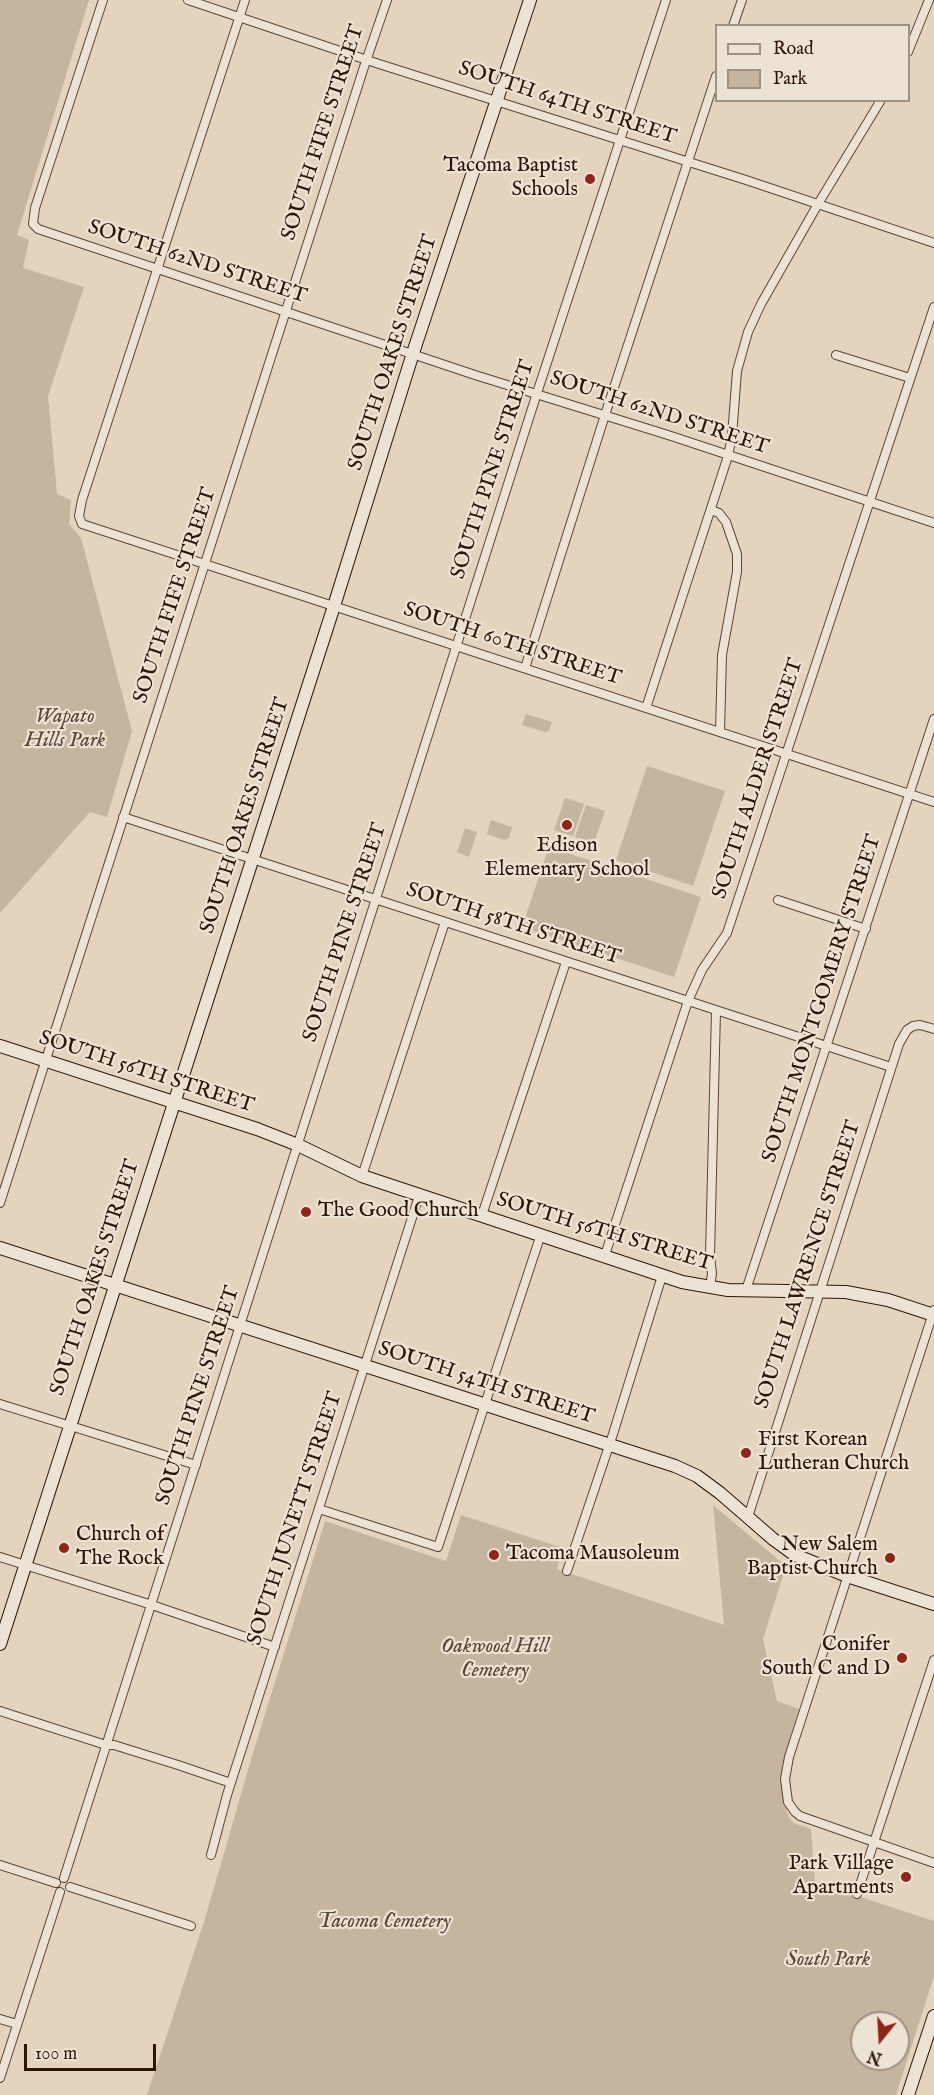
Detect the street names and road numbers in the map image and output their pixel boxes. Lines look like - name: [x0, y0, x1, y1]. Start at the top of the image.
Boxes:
- street label: SOUTH FIFE STREET: [277, 22, 371, 244]
- street label: SOUTH 64TH STREET: [455, 57, 679, 151]
- street label: SOUTH 62ND STREET: [84, 216, 310, 310]
- street label: SOUTH OAKES STREET: [344, 232, 444, 474]
- street label: SOUTH PINE STREET: [447, 357, 541, 583]
- street label: SOUTH 62ND STREET: [546, 367, 772, 461]
- street label: SOUTH FIFE STREET: [129, 485, 223, 707]
- street label: SOUTH 60TH STREET: [400, 598, 624, 692]
- street label: SOUTH ALDER STREET: [708, 656, 810, 902]
- street label: SOUTH OAKES STREET: [196, 695, 296, 937]
- street label: SOUTH PINE STREET: [299, 820, 393, 1046]
- street label: SOUTH MONTGOMERY STREET: [758, 832, 888, 1166]
- street label: SOUTH 58TH STREET: [403, 878, 623, 972]
- street label: SOUTH 56TH STREET: [35, 1026, 257, 1120]
- street label: SOUTH LAWRENCE STREET: [751, 1118, 867, 1412]
- street label: SOUTH OAKES STREET: [46, 1157, 146, 1399]
- street label: SOUTH 56TH STREET: [493, 1188, 715, 1278]
- street label: SOUTH PINE STREET: [152, 1283, 246, 1509]
- street label: SOUTH 54TH STREET: [375, 1337, 597, 1431]
- street label: SOUTH JUNETT STREET: [243, 1389, 349, 1649]

